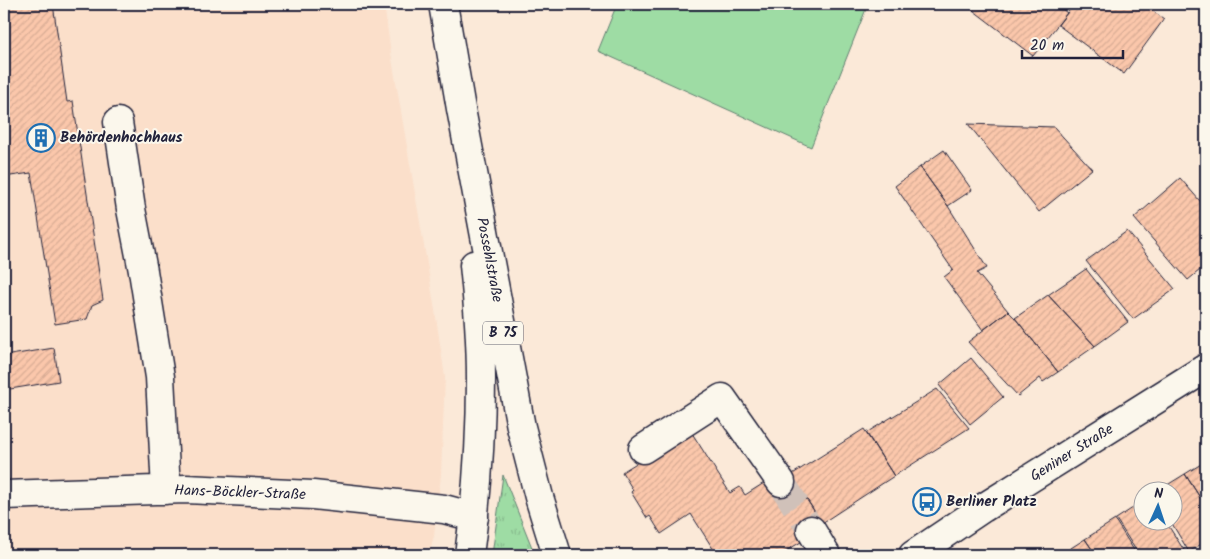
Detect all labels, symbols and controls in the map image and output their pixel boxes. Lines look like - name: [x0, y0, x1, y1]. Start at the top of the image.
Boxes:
- scale bar: [1022, 28, 1124, 60]
- text: 20 m: [1030, 34, 1064, 58]
- building icon: Behördenhochhaus: [26, 123, 56, 153]
- place label: Behördenhochhaus: [60, 126, 183, 150]
- street label: Possehlstraße: [469, 216, 509, 305]
- road number: B 75: [483, 322, 523, 344]
- street label: Geniner Straße: [1026, 418, 1119, 488]
- street label: Hans-Böckler-Straße: [174, 479, 307, 507]
- north arrow: [1132, 482, 1182, 532]
- text: N: [1154, 483, 1164, 505]
- bus stop icon: Berliner Platz: [912, 487, 942, 517]
- place label: Berliner Platz: [946, 490, 1037, 514]

